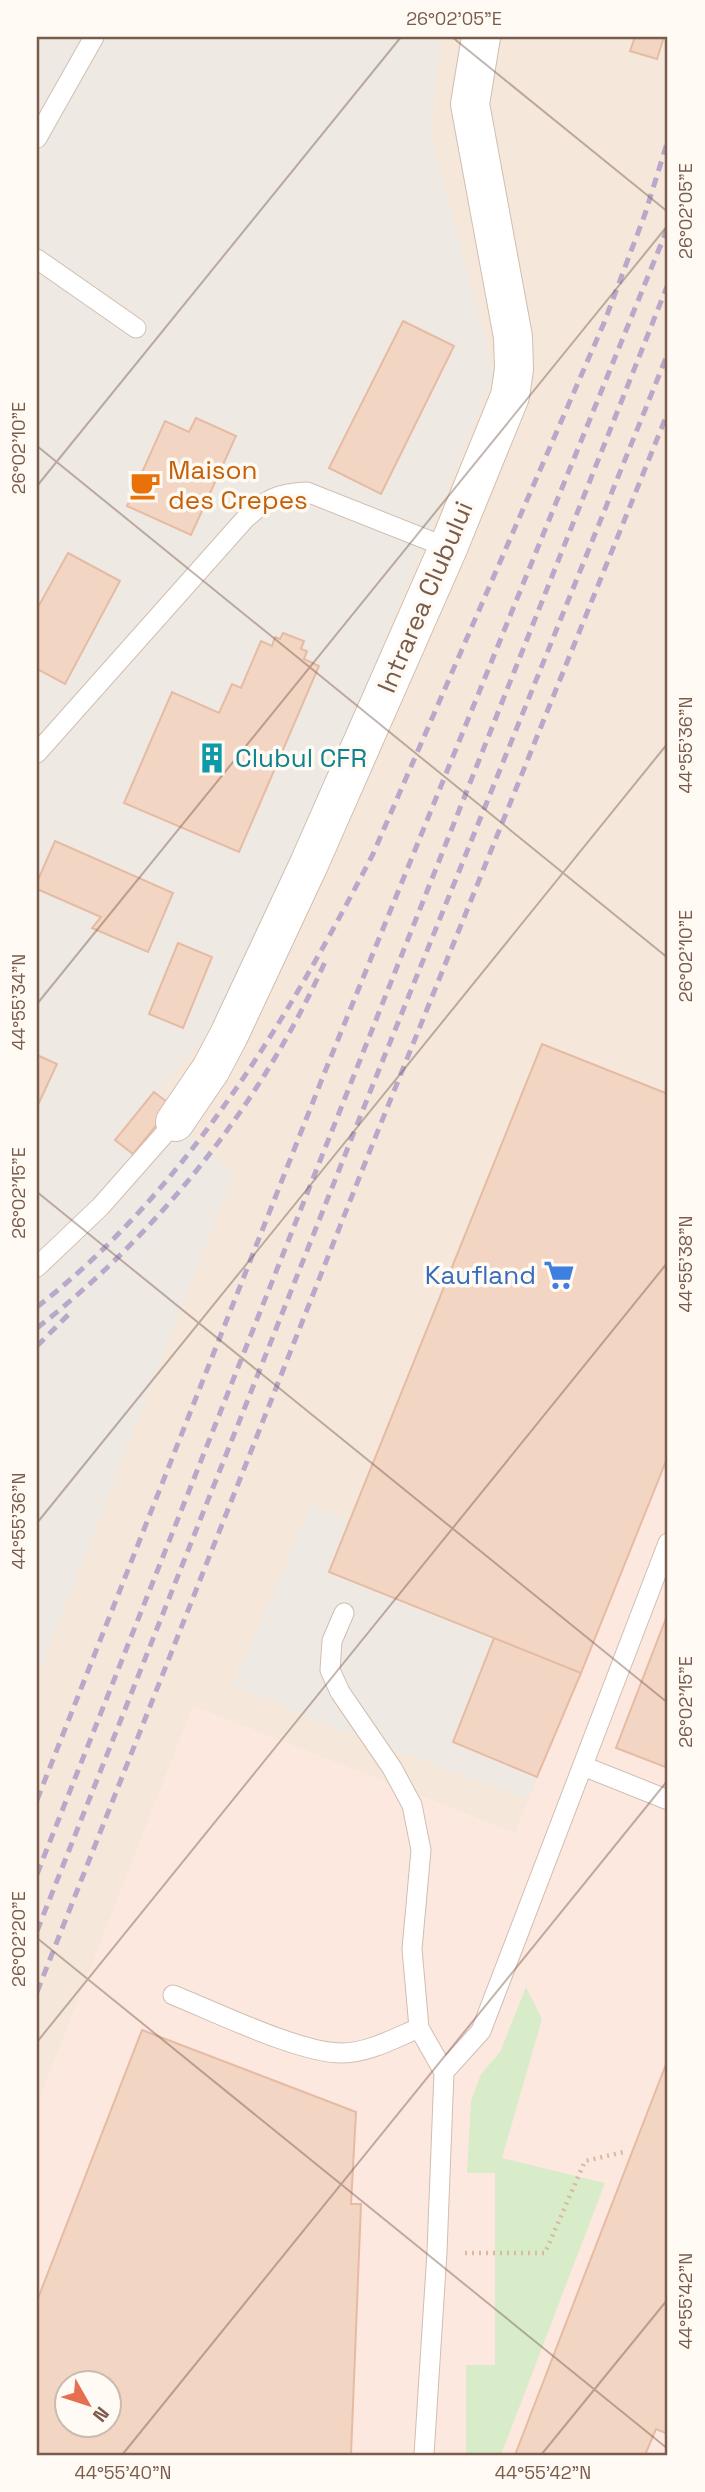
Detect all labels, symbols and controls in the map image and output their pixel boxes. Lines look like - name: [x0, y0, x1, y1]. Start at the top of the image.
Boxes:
- text: 26°02'05"E: [406, 7, 502, 30]
- text: 26°02'05"E: [674, 163, 697, 259]
- text: 26°02'10"E: [7, 402, 30, 494]
- place label: Maison des Crepes: [168, 453, 308, 517]
- cafe icon: Maison des Crepes: [128, 468, 162, 502]
- street label: Intrarea Clubului: [369, 496, 481, 698]
- text: 44°55'36"N: [674, 697, 697, 793]
- building icon: Clubul CFR: [195, 741, 229, 775]
- place label: Clubul CFR: [235, 741, 367, 775]
- text: 26°02'10"E: [674, 910, 697, 1002]
- text: 44°55'34"N: [7, 954, 30, 1050]
- text: 26°02'15"E: [7, 1147, 30, 1239]
- text: 44°55'38"N: [674, 1215, 697, 1313]
- place label: Kaufland: [425, 1258, 536, 1292]
- supermarket icon: Kaufland: [542, 1258, 576, 1292]
- text: 44°55'36"N: [7, 1473, 30, 1569]
- text: 26°02'15"E: [674, 1656, 697, 1748]
- text: 26°02'20"E: [7, 1891, 30, 1987]
- text: 44°55'42"N: [674, 2253, 697, 2349]
- north arrow: [52, 2370, 122, 2440]
- text: N: [87, 2402, 115, 2427]
- text: 44°55'40"N: [74, 2461, 172, 2484]
- text: 44°55'42"N: [495, 2461, 591, 2484]

